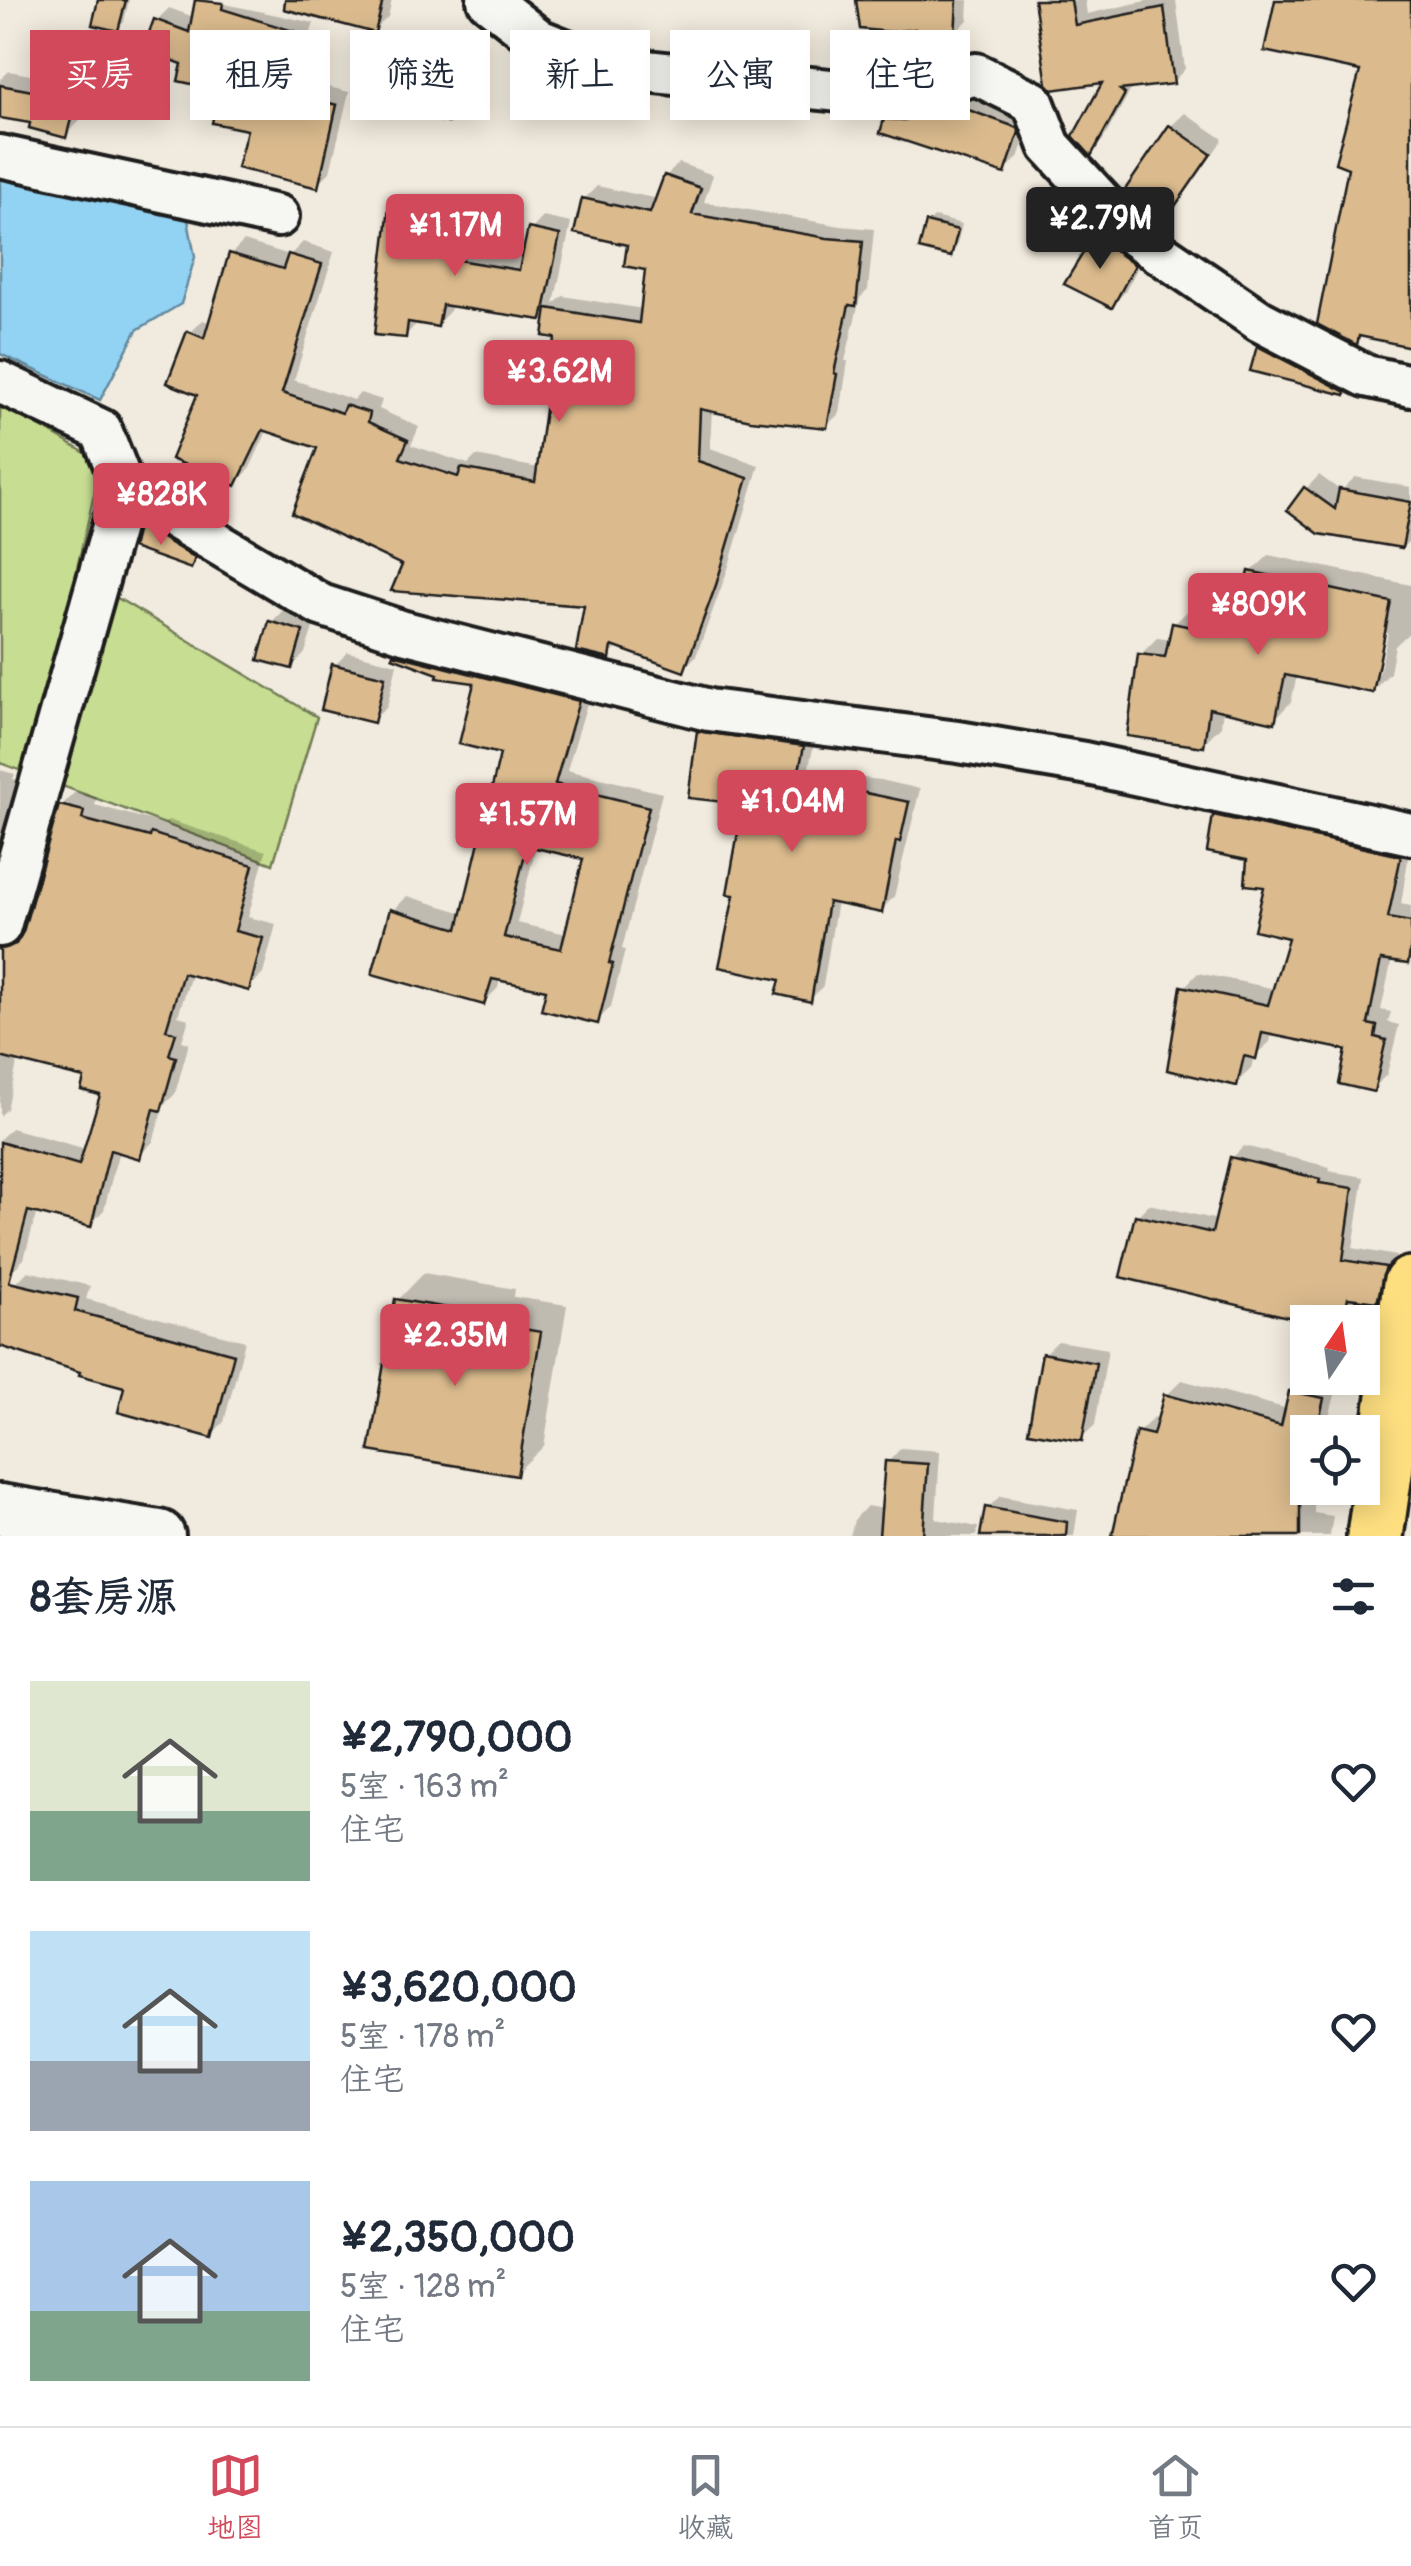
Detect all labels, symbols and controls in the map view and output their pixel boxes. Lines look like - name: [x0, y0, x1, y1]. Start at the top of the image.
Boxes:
- chip: 买房: [30, 30, 170, 120]
- chip: 租房: [190, 30, 330, 120]
- chip: 筛选: [350, 30, 490, 120]
- chip: 新上: [510, 30, 650, 120]
- chip: 公寓: [670, 30, 810, 120]
- chip: 住宅: [830, 30, 970, 120]
- pin: ¥2.79M: [1019, 187, 1181, 272]
- pin: ¥1.17M: [374, 194, 536, 279]
- text: ¥2.79M: [1048, 199, 1152, 239]
- text: ¥1.17M: [408, 206, 502, 246]
- pin: ¥3.62M: [478, 340, 640, 425]
- text: ¥3.62M: [506, 352, 612, 392]
- pin: ¥828K: [91, 463, 231, 548]
- text: ¥828K: [115, 475, 207, 515]
- pin: ¥809K: [1188, 573, 1328, 658]
- text: ¥809K: [1210, 585, 1306, 625]
- pin: ¥1.04M: [711, 770, 873, 855]
- text: ¥1.04M: [739, 782, 845, 822]
- pin: ¥1.57M: [446, 783, 608, 868]
- text: ¥1.57M: [477, 795, 577, 835]
- pin: ¥2.35M: [374, 1304, 536, 1389]
- north arrow: [1290, 1305, 1380, 1395]
- map controls: [1290, 1305, 1380, 1505]
- text: ¥2.35M: [402, 1316, 508, 1356]
- button: locate: [1290, 1415, 1380, 1505]
- icon: filters: [1326, 1569, 1381, 1624]
- text: 8套房源: [30, 1572, 177, 1624]
- text: ¥2,790,000: [340, 1712, 573, 1764]
- icon: home: [110, 1721, 230, 1841]
- icon: heart: [1326, 1754, 1381, 1809]
- text: 5室 · 163 m²: [340, 1767, 509, 1807]
- text: 住宅: [340, 1810, 404, 1850]
- text: ¥3,620,000: [340, 1962, 577, 2014]
- icon: home: [110, 1971, 230, 2091]
- icon: heart: [1326, 2004, 1381, 2059]
- text: 5室 · 178 m²: [340, 2017, 505, 2057]
- text: 住宅: [340, 2060, 404, 2100]
- text: ¥2,350,000: [340, 2212, 575, 2264]
- icon: home: [110, 2221, 230, 2341]
- icon: heart: [1326, 2254, 1381, 2309]
- text: 5室 · 128 m²: [340, 2267, 506, 2307]
- text: 住宅: [340, 2310, 404, 2350]
- tab: 地图: [207, 2448, 263, 2546]
- tab: 收藏: [677, 2448, 734, 2546]
- tab: 首页: [1148, 2448, 1204, 2546]

